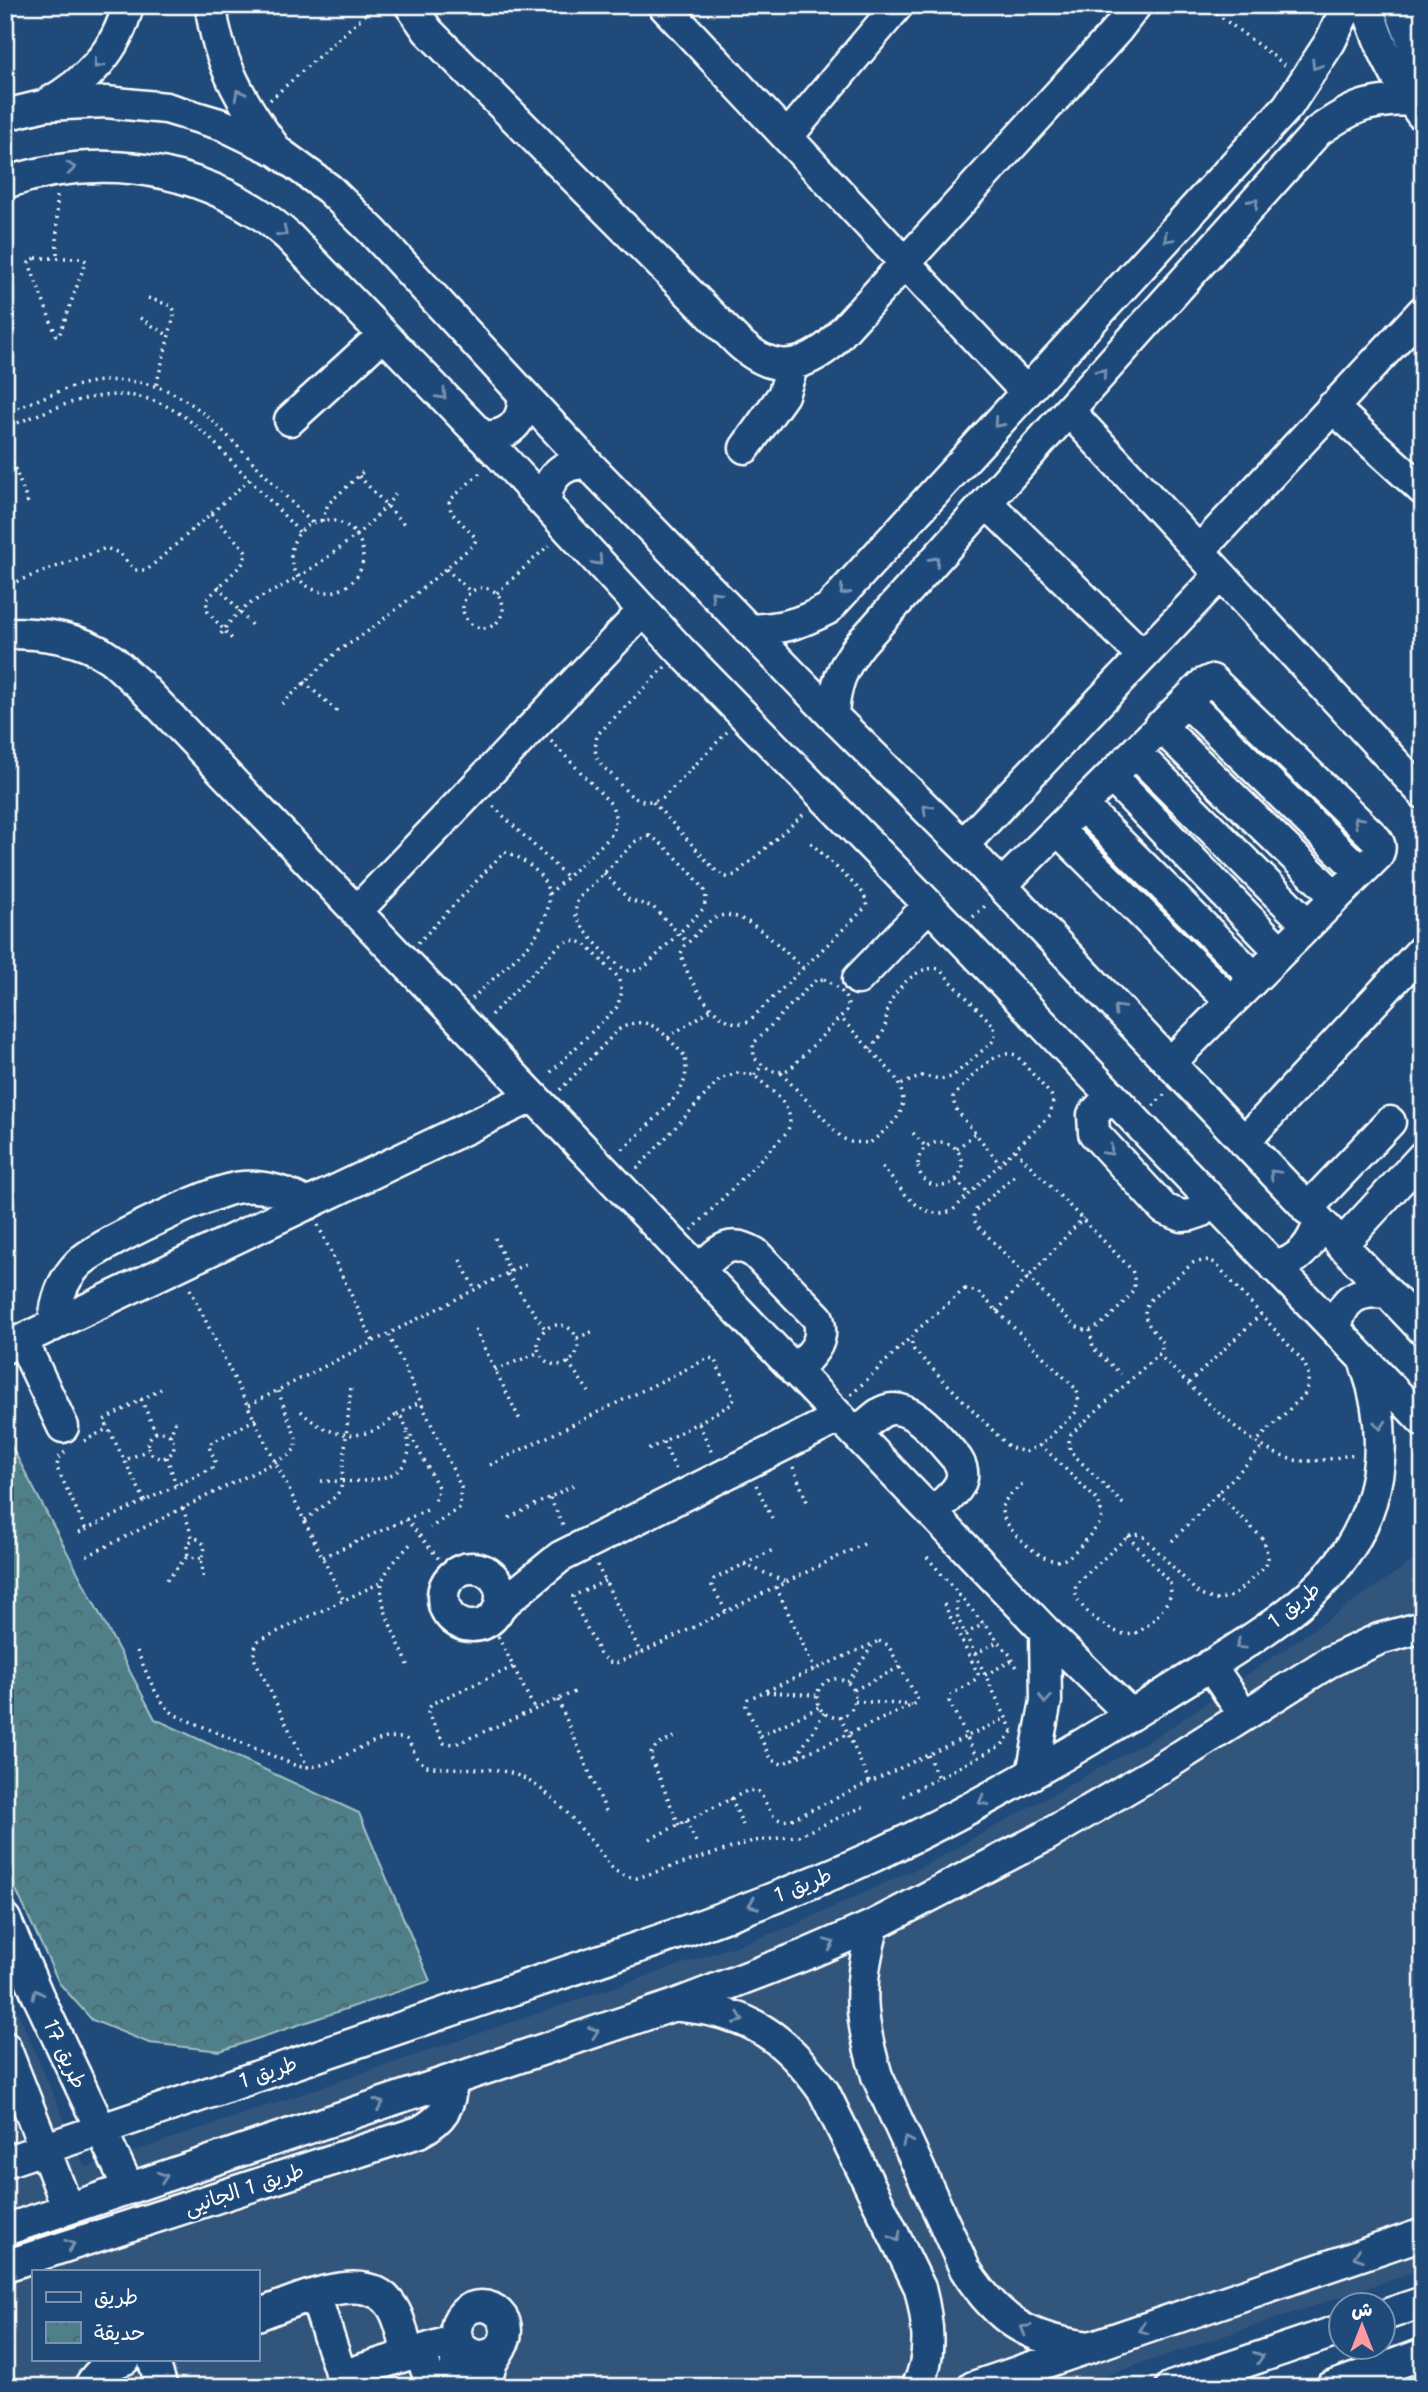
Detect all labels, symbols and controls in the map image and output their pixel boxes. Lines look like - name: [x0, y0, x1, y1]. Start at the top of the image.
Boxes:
- one-way arrow: [94, 56, 106, 69]
- one-way arrow: [1311, 58, 1324, 71]
- one-way arrow: [234, 89, 247, 101]
- one-way arrow: [66, 161, 77, 176]
- one-way arrow: [1246, 198, 1258, 211]
- one-way arrow: [275, 224, 287, 237]
- one-way arrow: [1164, 230, 1176, 243]
- one-way arrow: [1094, 368, 1106, 381]
- one-way arrow: [433, 387, 446, 400]
- one-way arrow: [993, 415, 1006, 428]
- one-way arrow: [589, 553, 602, 566]
- one-way arrow: [927, 556, 939, 569]
- one-way arrow: [840, 583, 852, 596]
- one-way arrow: [710, 590, 723, 603]
- one-way arrow: [922, 804, 935, 817]
- one-way arrow: [1353, 817, 1366, 830]
- one-way arrow: [1114, 1004, 1127, 1017]
- one-way arrow: [1100, 1143, 1113, 1156]
- one-way arrow: [1270, 1169, 1283, 1182]
- one-way arrow: [1372, 1420, 1387, 1431]
- street label: طريق 1: [1262, 1575, 1326, 1635]
- one-way arrow: [1235, 1637, 1248, 1650]
- one-way arrow: [1038, 1694, 1053, 1705]
- one-way arrow: [978, 1793, 990, 1806]
- street label: طريق 1: [770, 1861, 836, 1909]
- one-way arrow: [748, 1896, 760, 1910]
- one-way arrow: [823, 1938, 835, 1952]
- one-way arrow: [31, 1989, 45, 2001]
- one-way arrow: [732, 2010, 744, 2024]
- street label: طريق 17: [37, 2015, 93, 2093]
- one-way arrow: [588, 2026, 600, 2040]
- street label: طريق 1: [235, 2049, 301, 2095]
- one-way arrow: [372, 2098, 384, 2112]
- one-way arrow: [901, 2135, 915, 2148]
- street label: طريق 1 الجانيى: [180, 2156, 308, 2222]
- one-way arrow: [156, 2171, 169, 2185]
- one-way arrow: [887, 2230, 901, 2242]
- one-way arrow: [64, 2239, 76, 2254]
- one-way arrow: [1353, 2248, 1365, 2262]
- legend: [32, 2270, 259, 2360]
- text: طريق: [94, 2283, 138, 2311]
- north arrow: [1326, 2290, 1396, 2360]
- text: ش: [1352, 2297, 1373, 2322]
- text: حديقة: [94, 2319, 145, 2347]
- one-way arrow: [1137, 2321, 1149, 2335]
- one-way arrow: [1020, 2324, 1032, 2337]
- one-way arrow: [1252, 2351, 1264, 2365]

